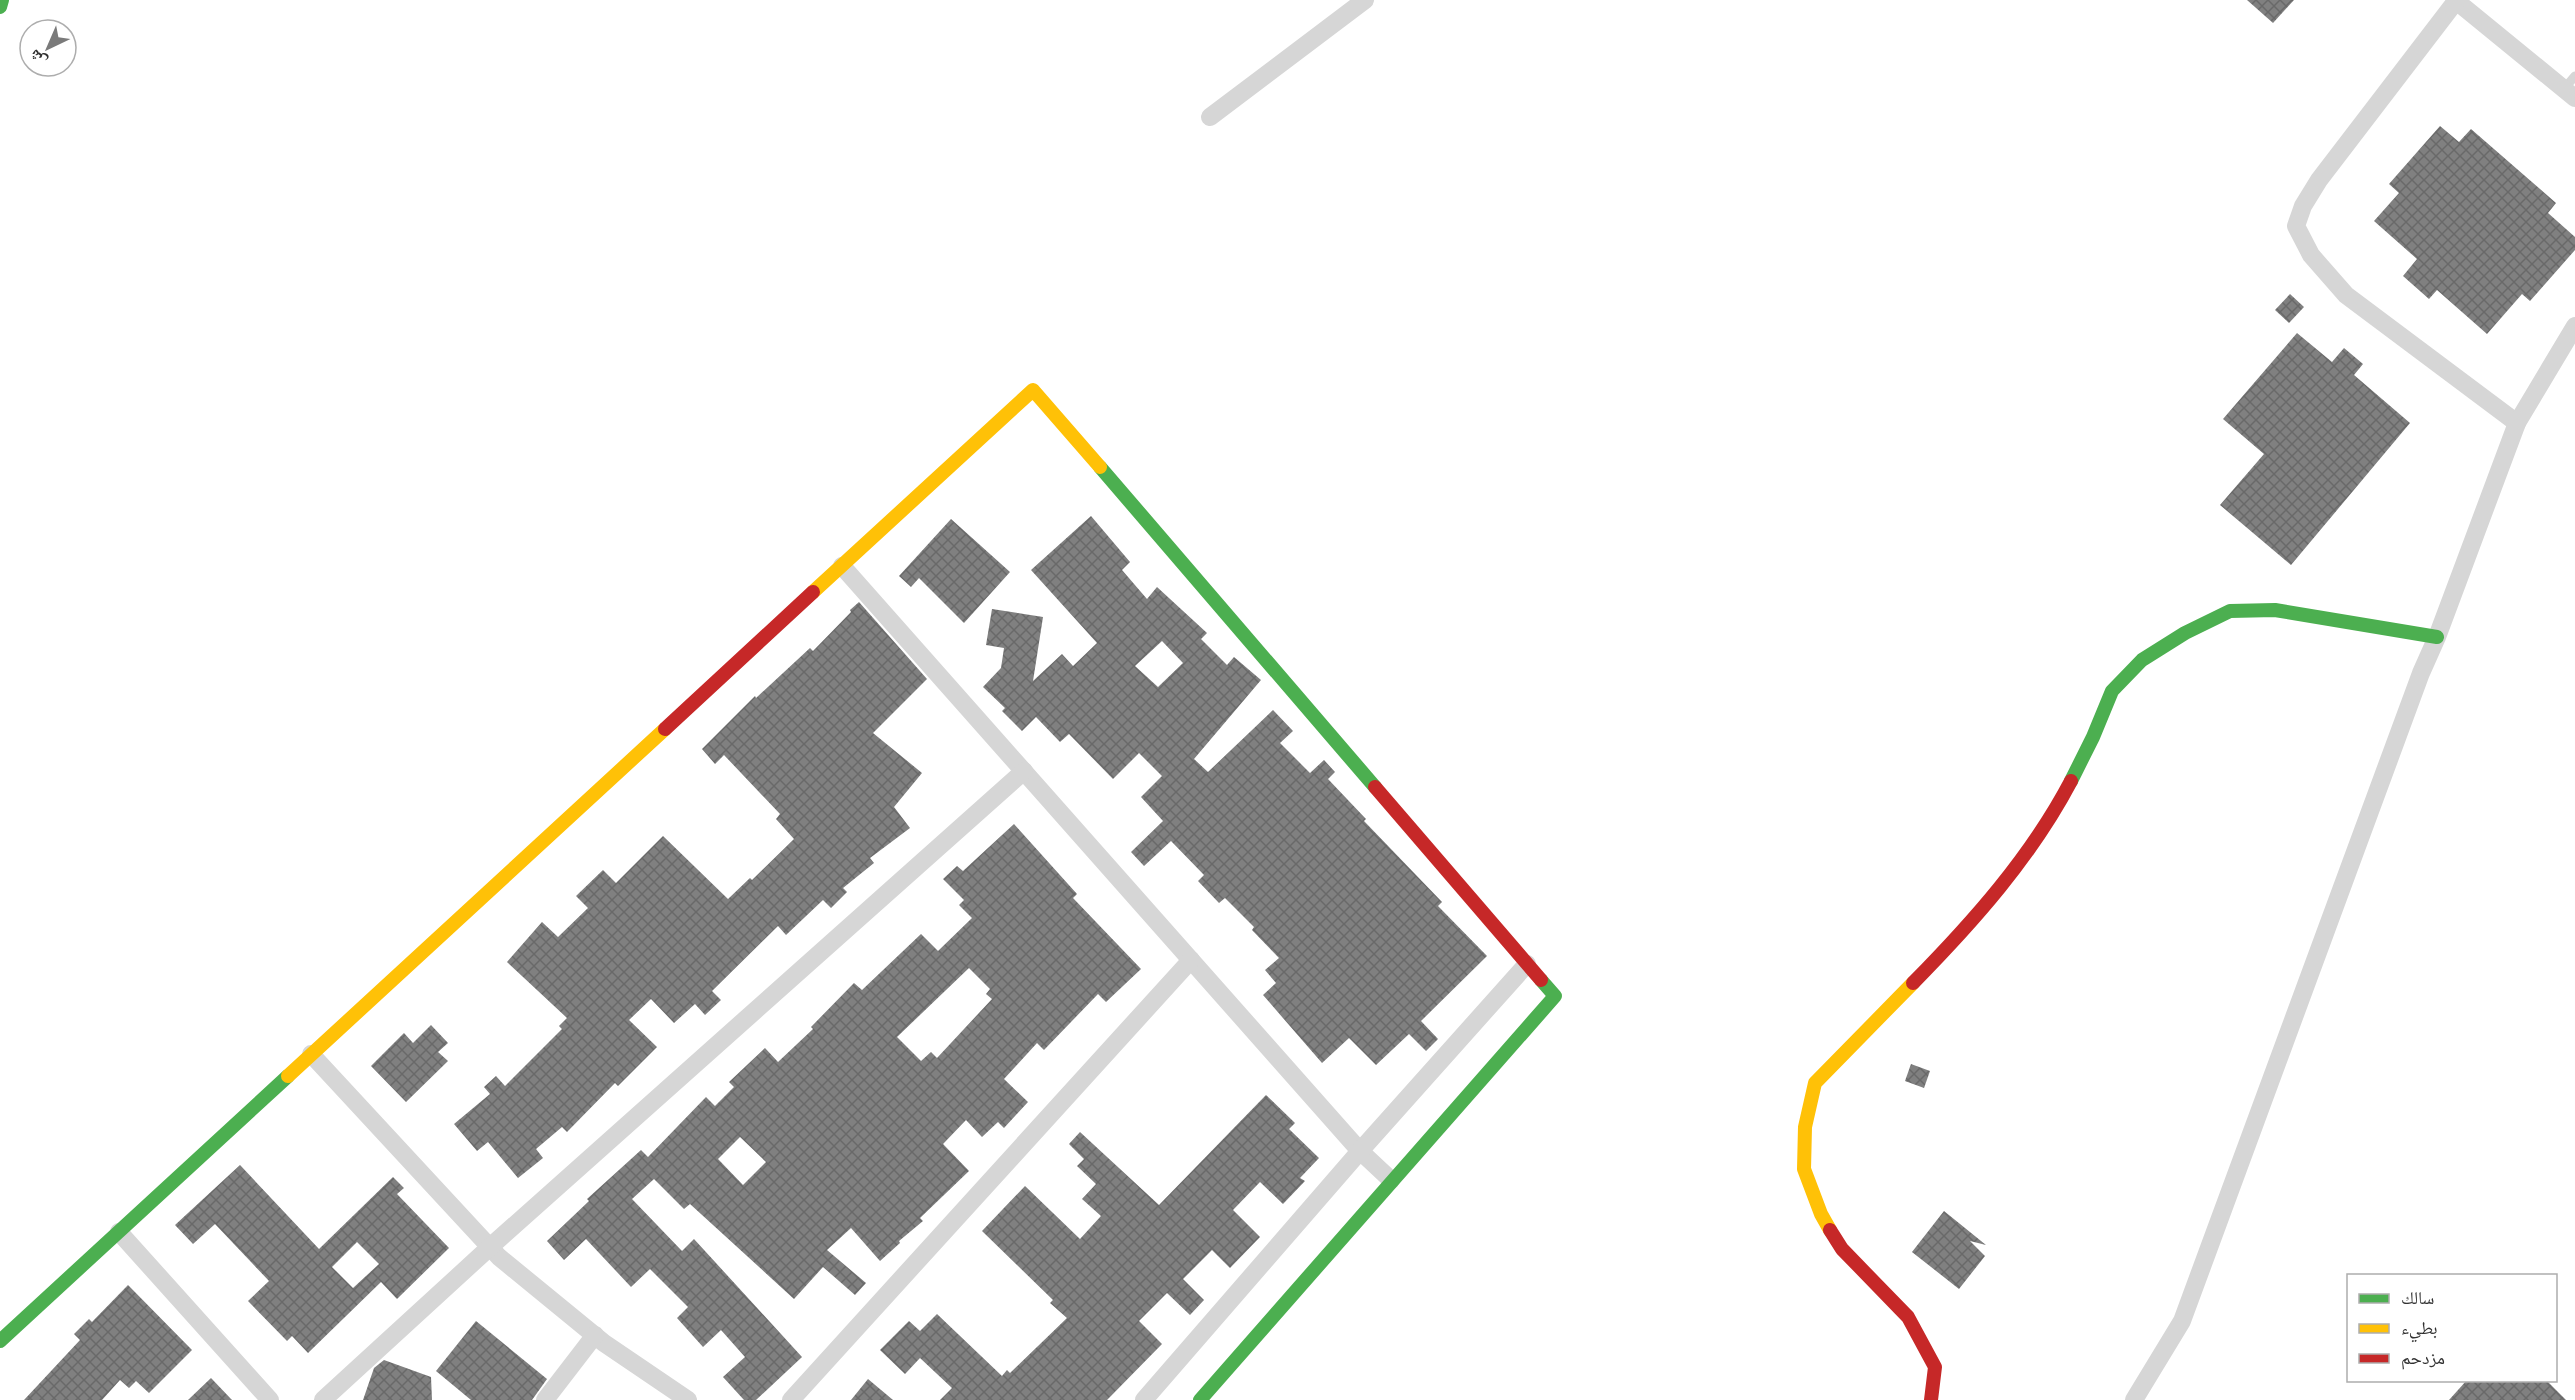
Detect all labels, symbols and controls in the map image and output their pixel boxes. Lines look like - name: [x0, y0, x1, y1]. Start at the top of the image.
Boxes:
- north arrow: [18, 18, 78, 78]
- text: ش: [25, 46, 51, 72]
- legend: [2347, 1274, 2557, 1382]
- text: سالك: [2401, 1287, 2434, 1308]
- text: بطيء: [2401, 1317, 2438, 1343]
- text: مزدحم: [2401, 1347, 2445, 1370]

